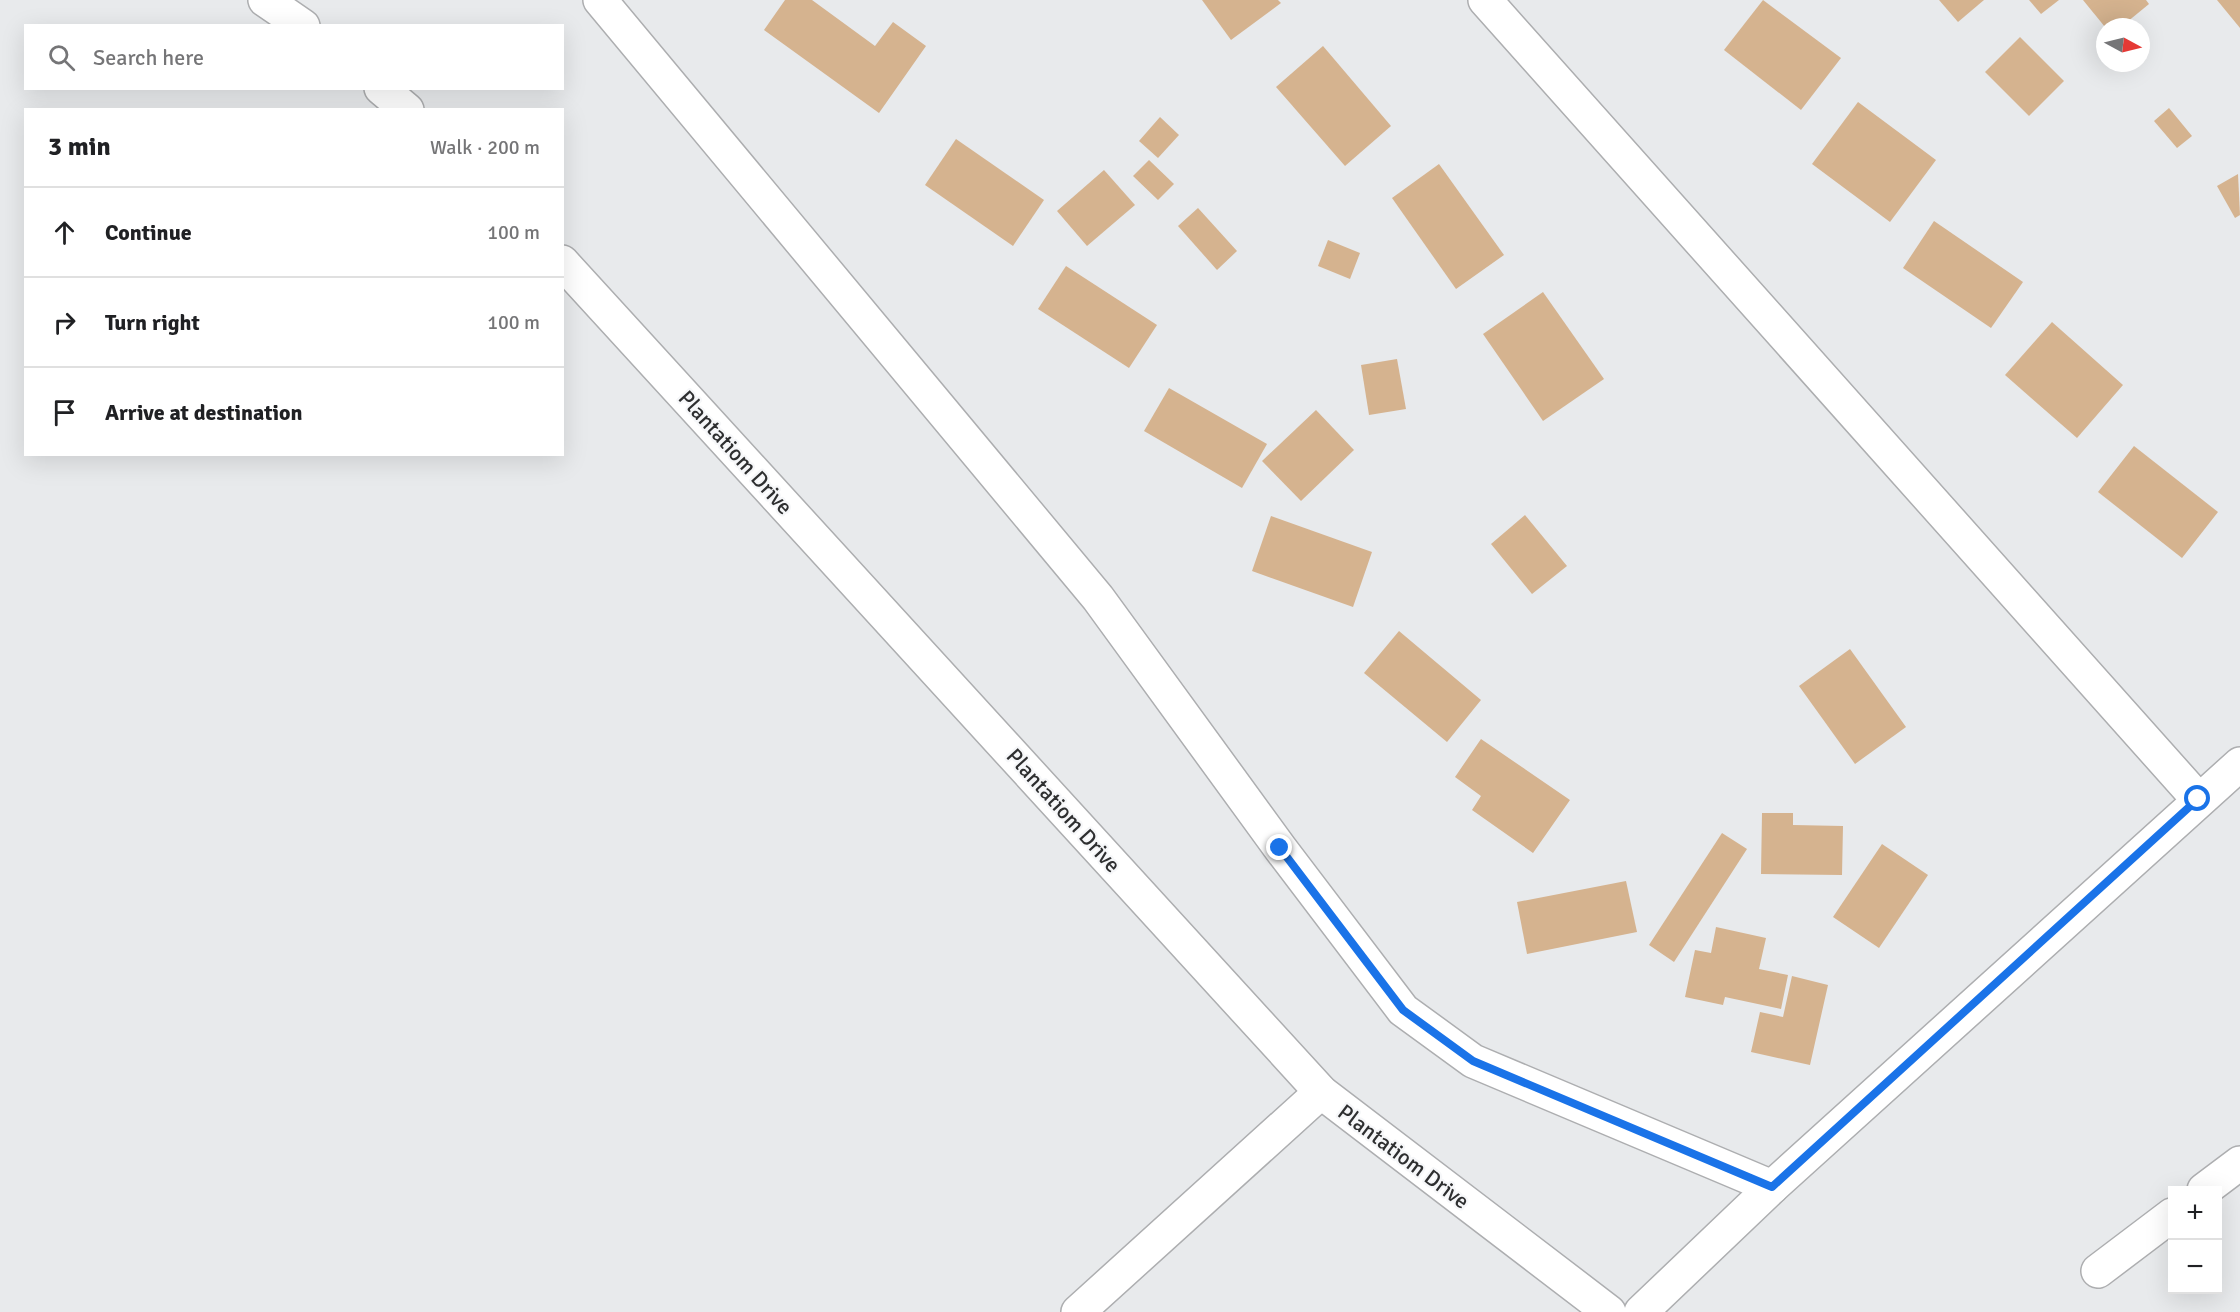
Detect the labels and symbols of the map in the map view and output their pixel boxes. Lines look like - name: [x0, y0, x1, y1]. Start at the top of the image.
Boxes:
- north arrow: [2096, 18, 2150, 72]
- street label: Plantatiom Drive: [673, 385, 798, 520]
- street label: Plantatiom Drive: [1001, 743, 1126, 878]
- route start: [2184, 785, 2210, 811]
- route end: [1266, 834, 1292, 860]
- street label: Plantatiom Drive: [1333, 1098, 1475, 1215]

